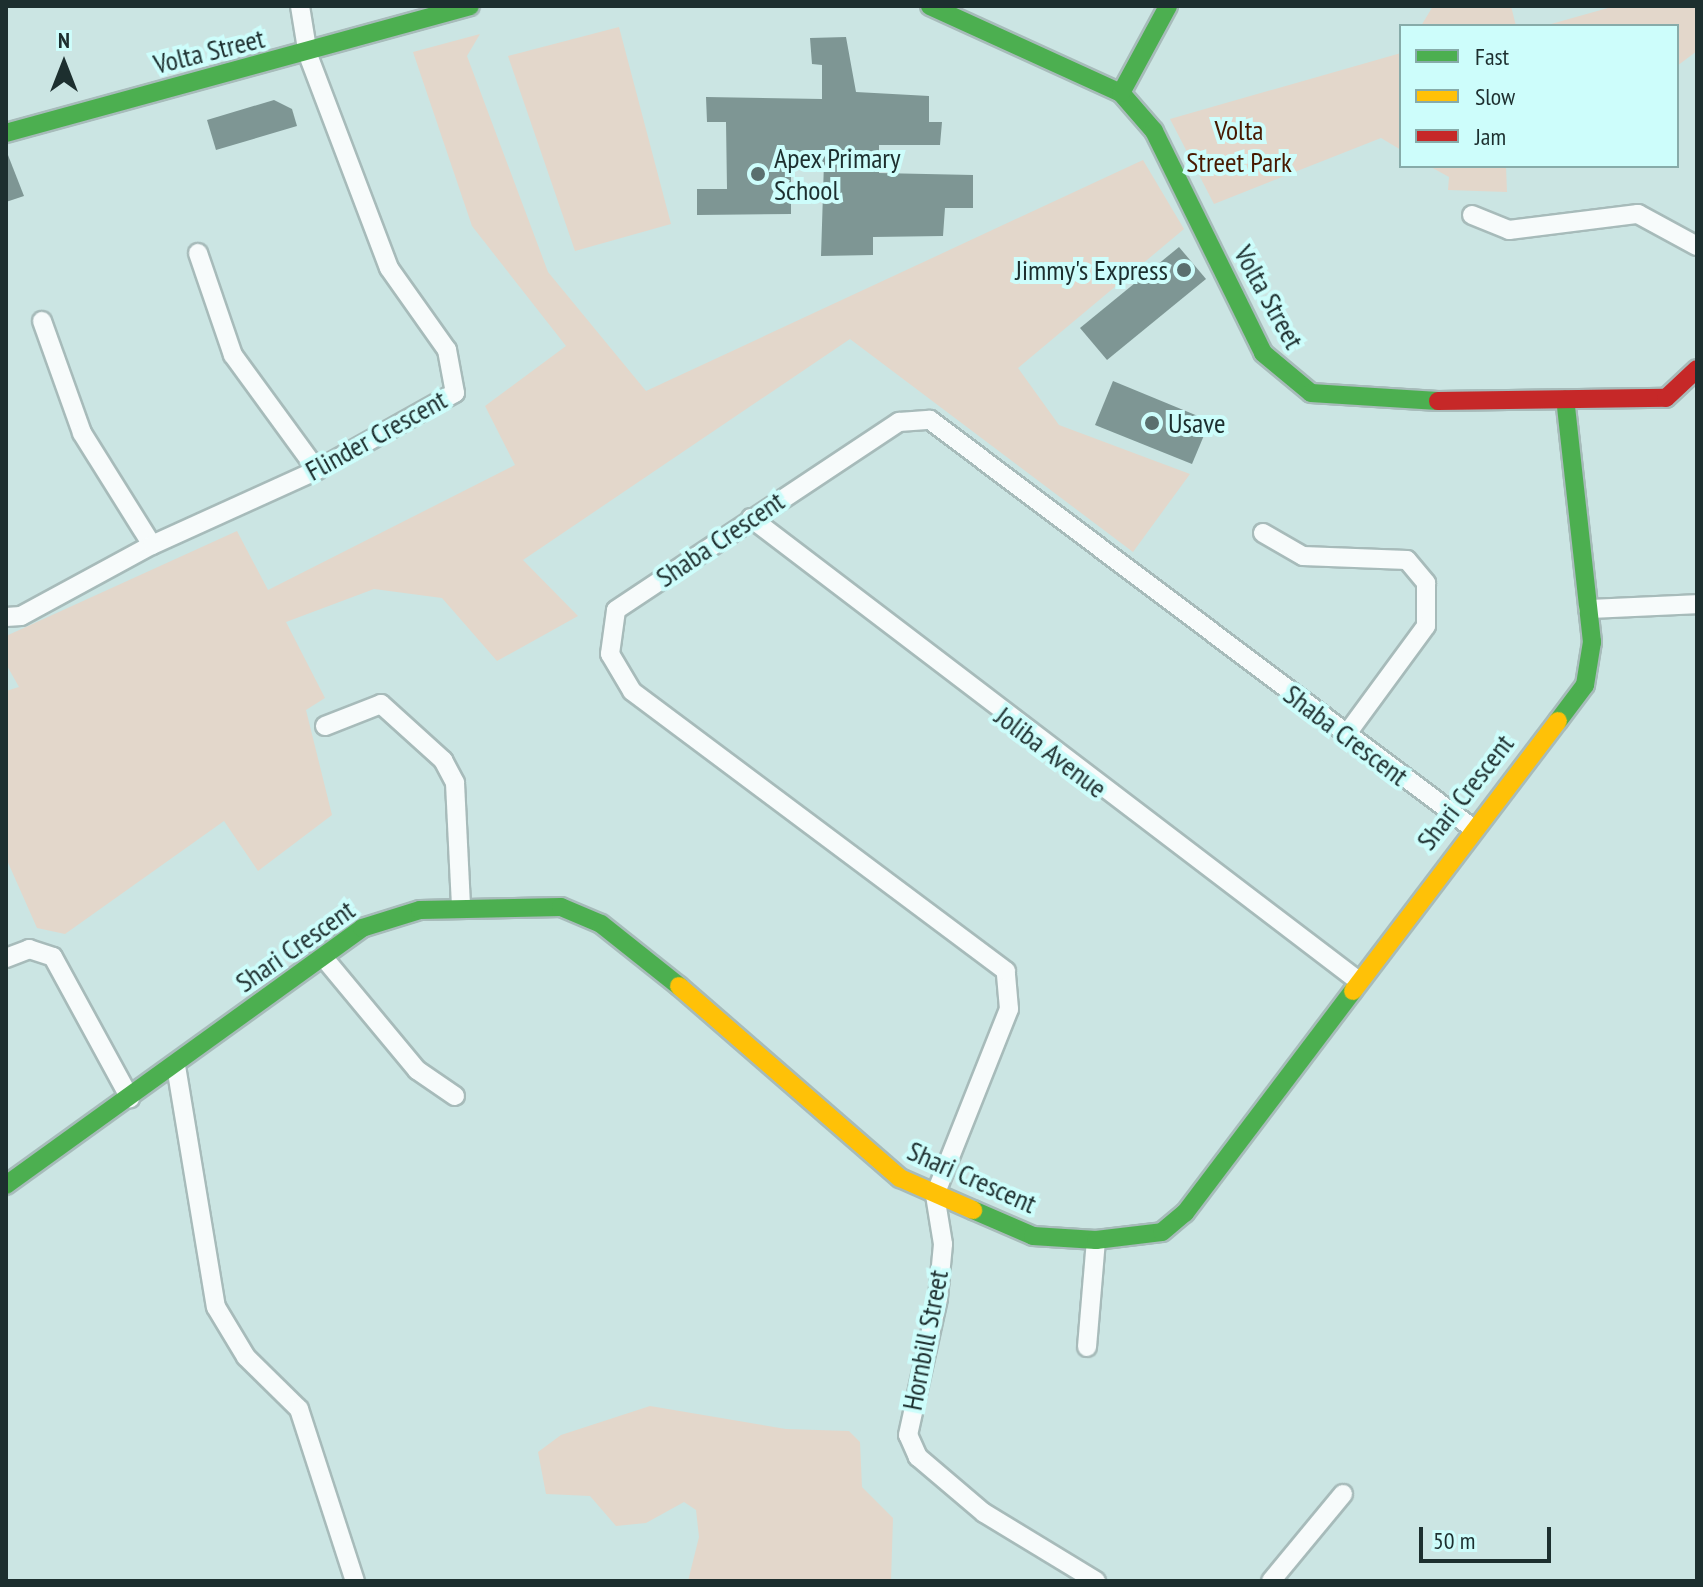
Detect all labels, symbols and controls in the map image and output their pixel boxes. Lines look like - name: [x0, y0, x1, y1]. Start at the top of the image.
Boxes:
- street label: Volta Street: [150, 21, 268, 81]
- north arrow: [24, 24, 104, 104]
- legend: [1399, 24, 1679, 168]
- text: N: [58, 26, 70, 54]
- text: Fast: [1475, 41, 1509, 72]
- text: Slow: [1475, 81, 1515, 112]
- park label: Volta Street Park: [1186, 113, 1292, 179]
- text: Jam: [1475, 121, 1506, 152]
- place label: Apex Primary School: [774, 141, 901, 207]
- marker: Apex Primary School: [749, 165, 767, 183]
- street label: Volta Street: [1227, 239, 1311, 355]
- place label: Jimmy's Express: [1015, 253, 1168, 287]
- marker: Jimmy's Express: [1175, 261, 1193, 279]
- street label: Flinder Crescent: [300, 383, 452, 487]
- place label: Usave: [1168, 406, 1226, 440]
- marker: Usave: [1143, 414, 1161, 432]
- street label: Shaba Crescent: [650, 484, 790, 594]
- street label: Shaba Crescent: [1277, 677, 1415, 793]
- street label: Joliba Avenue: [988, 699, 1114, 805]
- street label: Shari Crescent: [1409, 728, 1521, 856]
- street label: Shari Crescent: [229, 893, 361, 999]
- street label: Shari Crescent: [902, 1134, 1042, 1220]
- street label: Hornbill Street: [895, 1267, 955, 1413]
- scale bar: [1423, 1511, 1555, 1561]
- text: 50 m: [1433, 1525, 1475, 1556]

